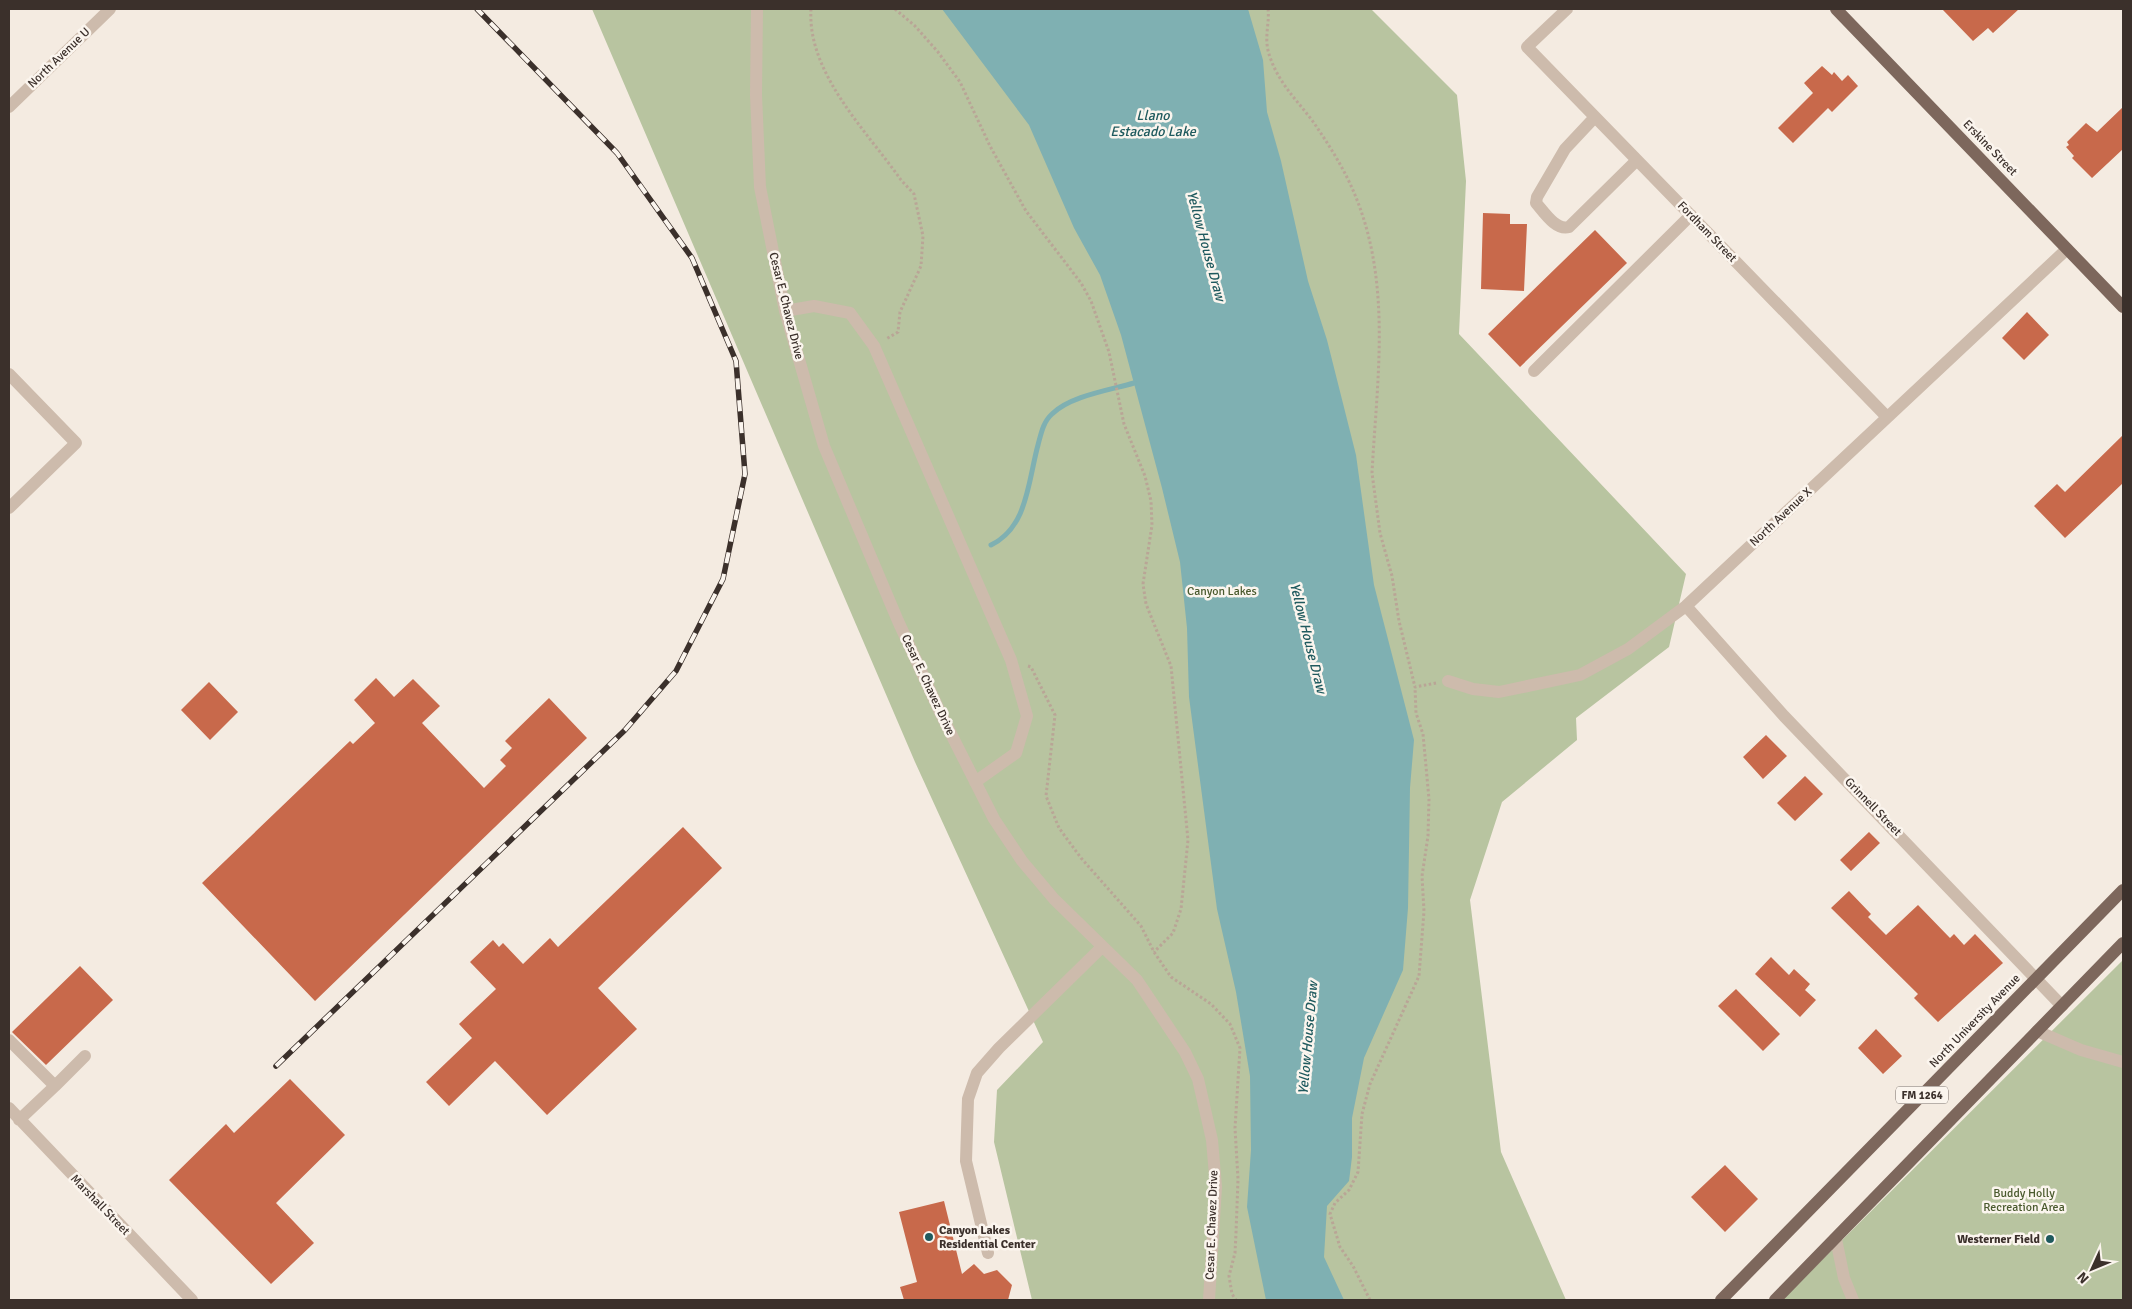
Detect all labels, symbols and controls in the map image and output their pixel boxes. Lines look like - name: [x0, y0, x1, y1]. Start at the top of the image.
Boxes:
- street label: North Avenue U: [25, 25, 93, 91]
- water label: Llano Estacado Lake: [1110, 107, 1197, 140]
- street label: Erskine Street: [1960, 117, 2020, 179]
- water label: Yellow House Draw: [1183, 189, 1229, 305]
- street label: Fordham Street: [1674, 198, 1740, 266]
- street label: Cesar E. Chavez Drive: [765, 251, 807, 361]
- street label: North Avenue X: [1747, 484, 1815, 550]
- water label: Yellow House Draw: [1286, 581, 1330, 697]
- park label: Canyon Lakes: [1187, 584, 1257, 599]
- street label: Cesar E. Chavez Drive: [898, 632, 958, 738]
- street label: Grinnell Street: [1841, 775, 1905, 839]
- street label: North University Avenue: [1926, 971, 2024, 1071]
- water label: Yellow House Draw: [1295, 979, 1322, 1095]
- road number: FM 1264: [1896, 1086, 1948, 1104]
- street label: Cesar E. Chavez Drive: [1203, 1170, 1221, 1280]
- street label: Marshall Street: [67, 1171, 133, 1239]
- park label: Buddy Holly Recreation Area: [1983, 1186, 2065, 1215]
- place label: Canyon Lakes Residential Center: [939, 1223, 1036, 1252]
- marker: Canyon Lakes Residential Center: [923, 1231, 935, 1243]
- place label: Westerner Field: [1957, 1232, 2041, 1247]
- marker: Westerner Field: [2044, 1233, 2056, 1245]
- north arrow: [2067, 1244, 2117, 1294]
- text: N: [2074, 1268, 2093, 1287]

